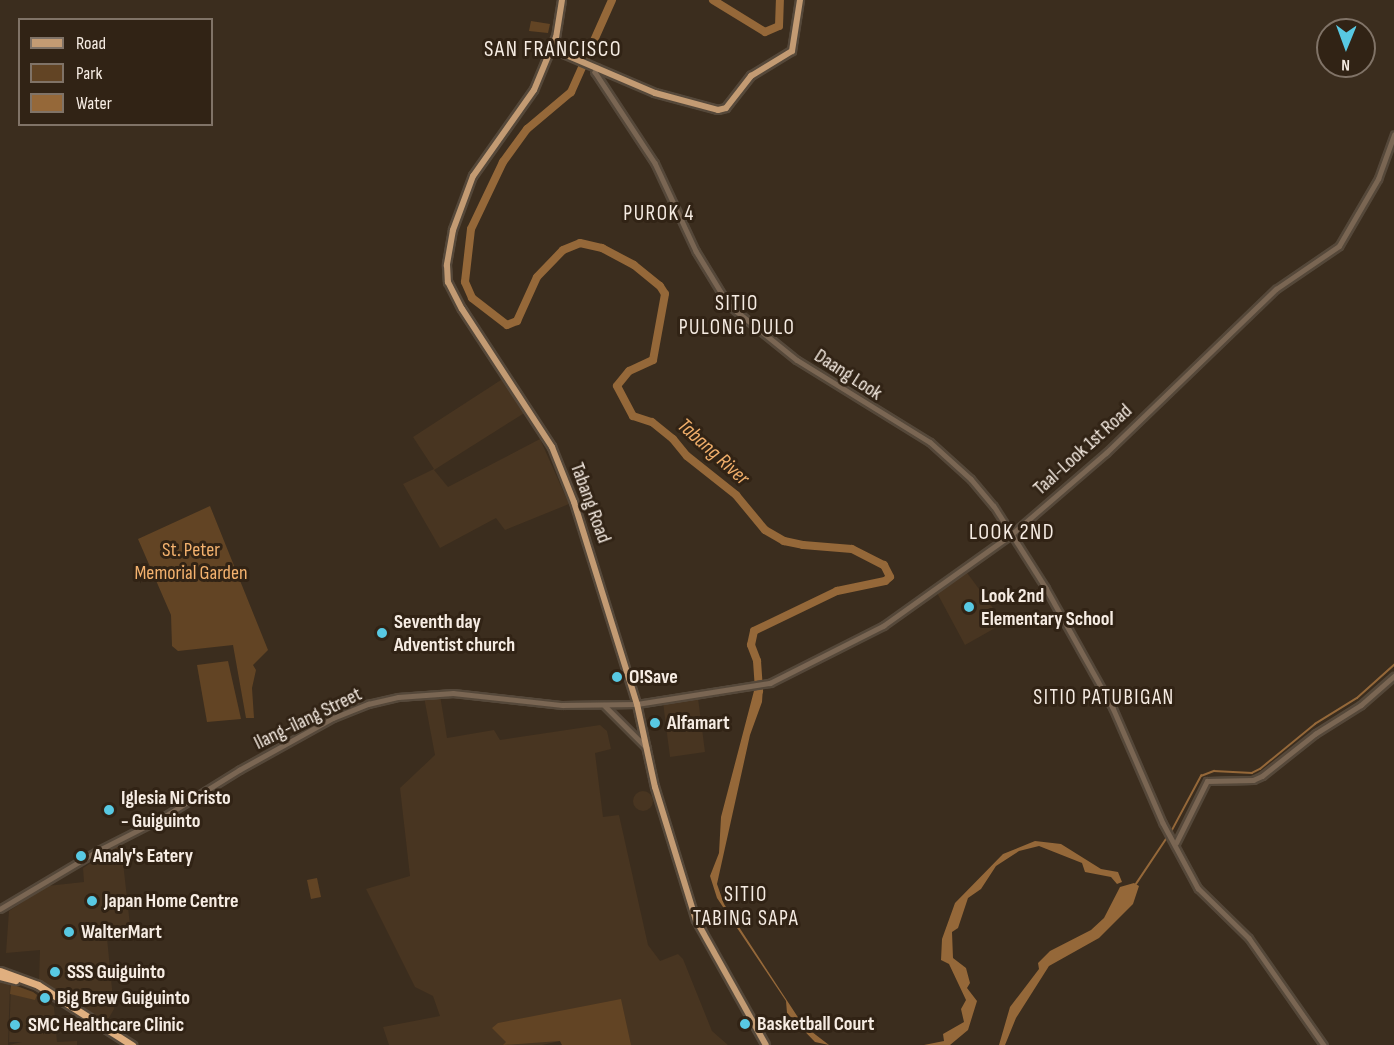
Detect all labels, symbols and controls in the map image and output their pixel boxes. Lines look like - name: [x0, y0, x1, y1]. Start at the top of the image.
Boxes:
- legend: [18, 18, 213, 126]
- north arrow: [1316, 18, 1376, 78]
- text: Road: [76, 33, 106, 54]
- district label: SAN FRANCISCO: [484, 37, 622, 63]
- text: N: [1341, 55, 1350, 74]
- text: Park: [76, 63, 102, 84]
- text: Water: [76, 93, 112, 114]
- district label: PUROK 4: [623, 201, 695, 227]
- district label: SITIO PULONG DULO: [679, 291, 795, 341]
- street label: Daang Look: [809, 344, 887, 406]
- street label: Taal-Look 1st Road: [1029, 399, 1137, 501]
- water label: Tabang River: [672, 413, 754, 491]
- street label: Tabang Road: [564, 460, 616, 546]
- district label: LOOK 2ND: [969, 520, 1055, 546]
- park label: St. Peter Memorial Garden: [134, 539, 248, 586]
- place label: Look 2nd Elementary School: [981, 584, 1114, 631]
- marker: Look 2nd Elementary School: [962, 600, 976, 614]
- place label: Seventh day Adventist church: [394, 610, 515, 657]
- marker: Seventh day Adventist church: [375, 626, 389, 640]
- place label: O!Save: [629, 665, 678, 689]
- marker: O!Save: [610, 670, 624, 684]
- street label: Ilang-ilang Street: [250, 683, 366, 755]
- district label: SITIO PATUBIGAN: [1033, 685, 1175, 711]
- place label: Alfamart: [667, 711, 729, 735]
- marker: Alfamart: [648, 716, 662, 730]
- place label: Iglesia Ni Cristo - Guiguinto: [121, 786, 231, 833]
- marker: Iglesia Ni Cristo - Guiguinto: [102, 803, 116, 817]
- place label: Analy's Eatery: [93, 844, 193, 868]
- marker: Analy's Eatery: [74, 849, 88, 863]
- district label: SITIO TABING SAPA: [693, 882, 799, 932]
- place label: Japan Home Centre: [104, 889, 239, 913]
- marker: Japan Home Centre: [85, 894, 99, 908]
- place label: WalterMart: [81, 920, 162, 944]
- marker: WalterMart: [62, 925, 76, 939]
- place label: SSS Guiguinto: [67, 960, 165, 984]
- marker: SSS Guiguinto: [48, 965, 62, 979]
- place label: Big Brew Guiguinto: [57, 986, 190, 1010]
- marker: Big Brew Guiguinto: [38, 991, 52, 1005]
- place label: Basketball Court: [757, 1012, 874, 1036]
- place label: SMC Healthcare Clinic: [28, 1013, 184, 1037]
- marker: SMC Healthcare Clinic: [6, 1016, 24, 1034]
- marker: Basketball Court: [738, 1017, 752, 1031]

